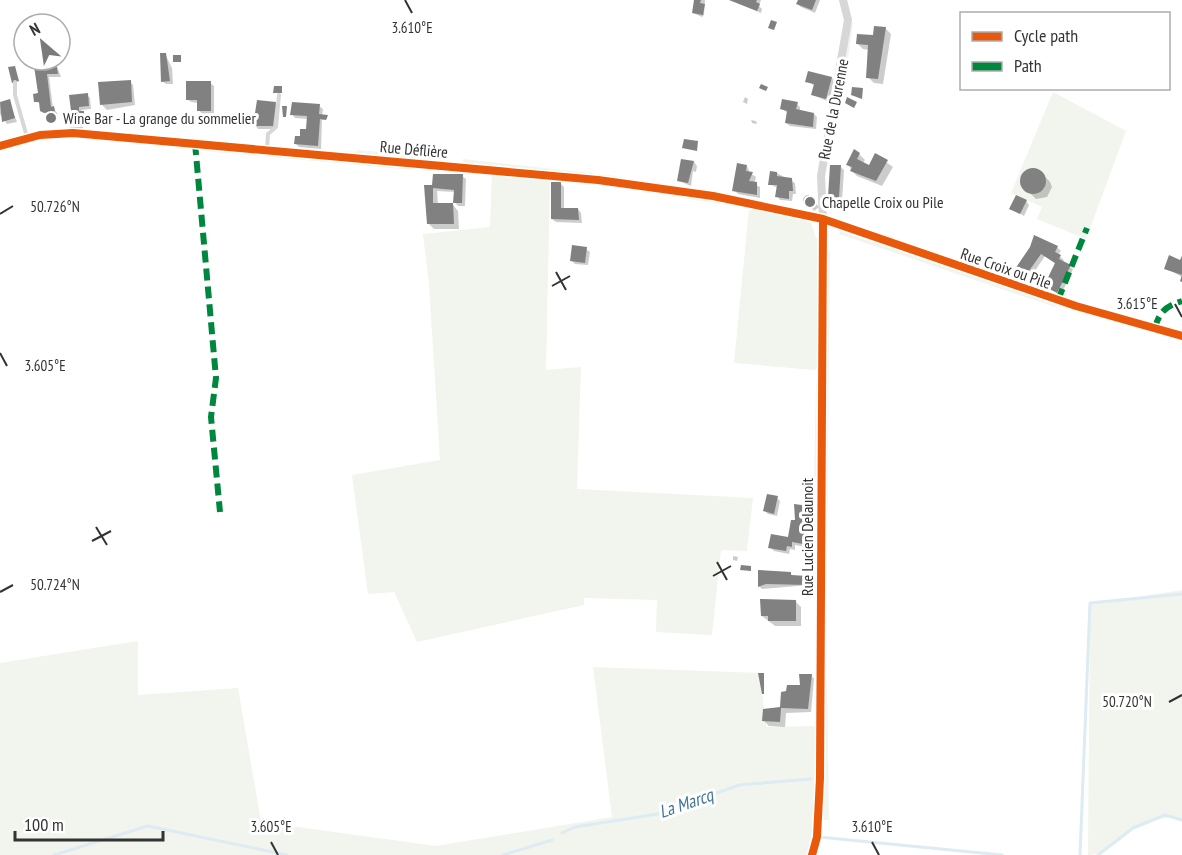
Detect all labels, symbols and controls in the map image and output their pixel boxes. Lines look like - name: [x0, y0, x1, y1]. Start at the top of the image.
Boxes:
- north arrow: [12, 12, 72, 72]
- legend: [960, 12, 1170, 90]
- text: N: [26, 18, 43, 40]
- text: 3.610°E: [391, 18, 433, 37]
- text: Cycle path: [1014, 24, 1078, 47]
- text: Path: [1014, 54, 1042, 77]
- street label: Rue de la Durenne: [813, 57, 853, 161]
- place label: Wine Bar - La grange du sommelier: [63, 108, 256, 128]
- marker: Wine Bar - La grange du sommelier: [44, 111, 58, 125]
- street label: Rue Déflière: [379, 136, 449, 162]
- place label: Chapelle Croix ou Pile: [822, 192, 944, 212]
- marker: Chapelle Croix ou Pile: [803, 195, 817, 209]
- text: 50.726°N: [30, 197, 80, 216]
- street label: Rue Croix ou Pile: [958, 243, 1054, 293]
- text: 3.615°E: [1116, 294, 1158, 313]
- text: 3.605°E: [24, 356, 66, 375]
- street label: Rue Lucien Delaunoit: [797, 477, 817, 596]
- text: 50.724°N: [30, 575, 80, 594]
- text: 50.720°N: [1102, 692, 1152, 711]
- water label: La Marcq: [656, 783, 717, 823]
- scale bar: [15, 804, 164, 842]
- text: 100 m: [24, 813, 64, 836]
- text: 3.605°E: [250, 817, 292, 836]
- text: 3.610°E: [851, 817, 893, 836]

